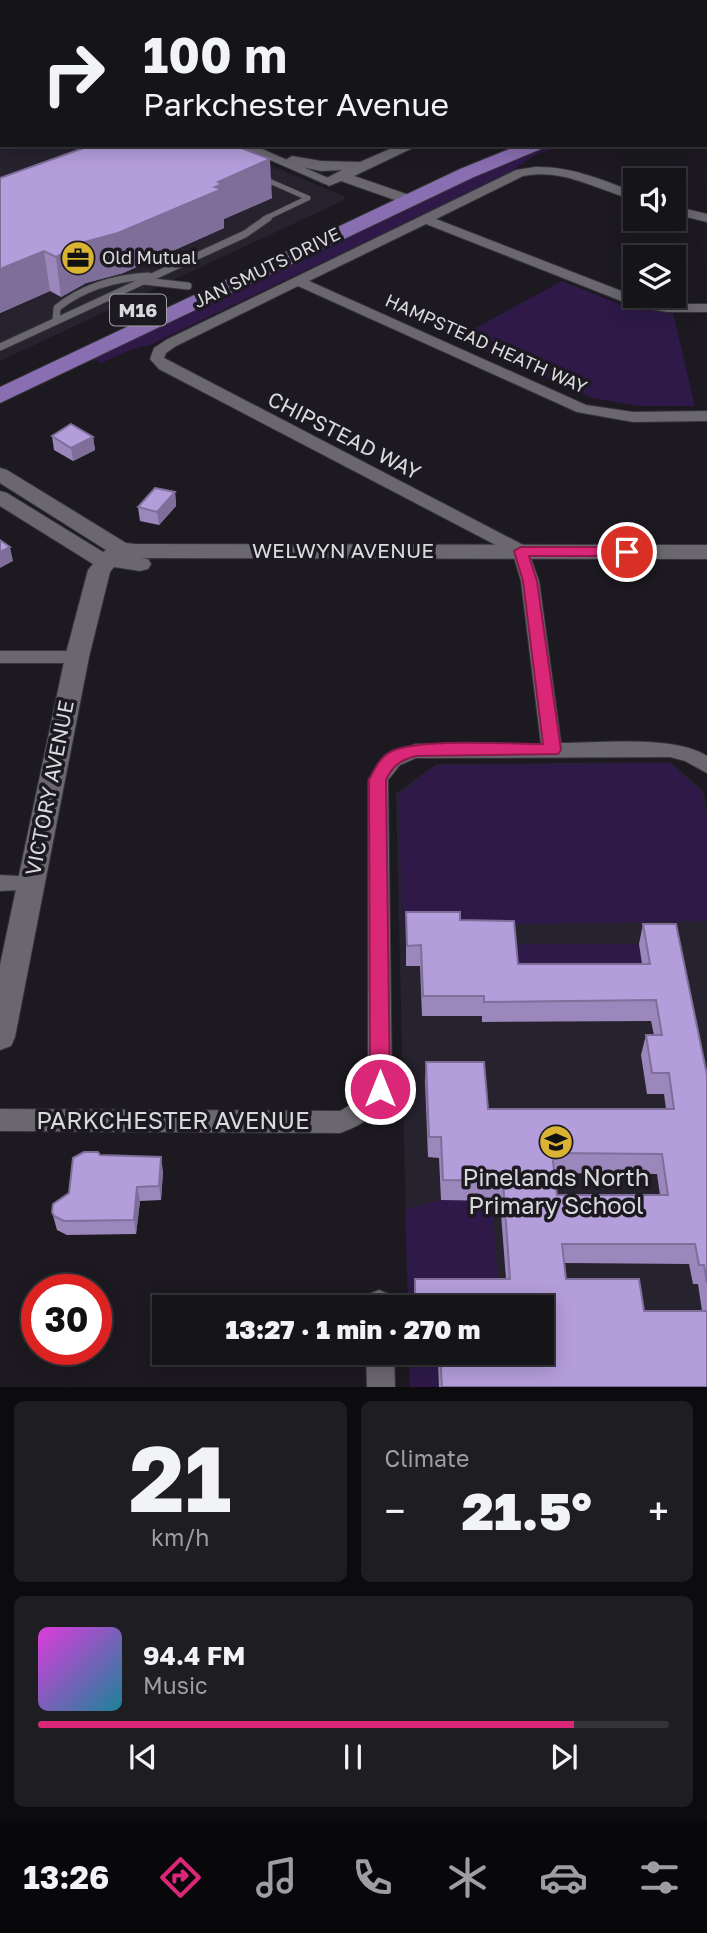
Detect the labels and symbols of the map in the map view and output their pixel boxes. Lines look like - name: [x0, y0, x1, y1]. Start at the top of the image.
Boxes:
- street label: JAN SMUTS DRIVE: [190, 222, 343, 312]
- office icon: Old Mutual: [59, 239, 97, 277]
- place label: Old Mutual: [102, 246, 197, 268]
- street label: HAMPSTEAD HEATH WAY: [382, 289, 591, 398]
- road number: M16: [110, 294, 166, 326]
- street label: CHIPSTEAD WAY: [264, 385, 426, 485]
- pin: [597, 522, 657, 582]
- street label: WELWYN AVENUE: [252, 537, 434, 563]
- street label: VICTORY AVENUE: [19, 698, 79, 878]
- position arrow: [343, 1052, 417, 1126]
- street label: PARKCHESTER AVENUE: [36, 1105, 310, 1134]
- school or university icon: Pinelands North Primary School: [537, 1123, 575, 1161]
- place label: Pinelands North Primary School: [462, 1162, 650, 1219]
- speed limit sign: 30: [21, 1274, 112, 1365]

